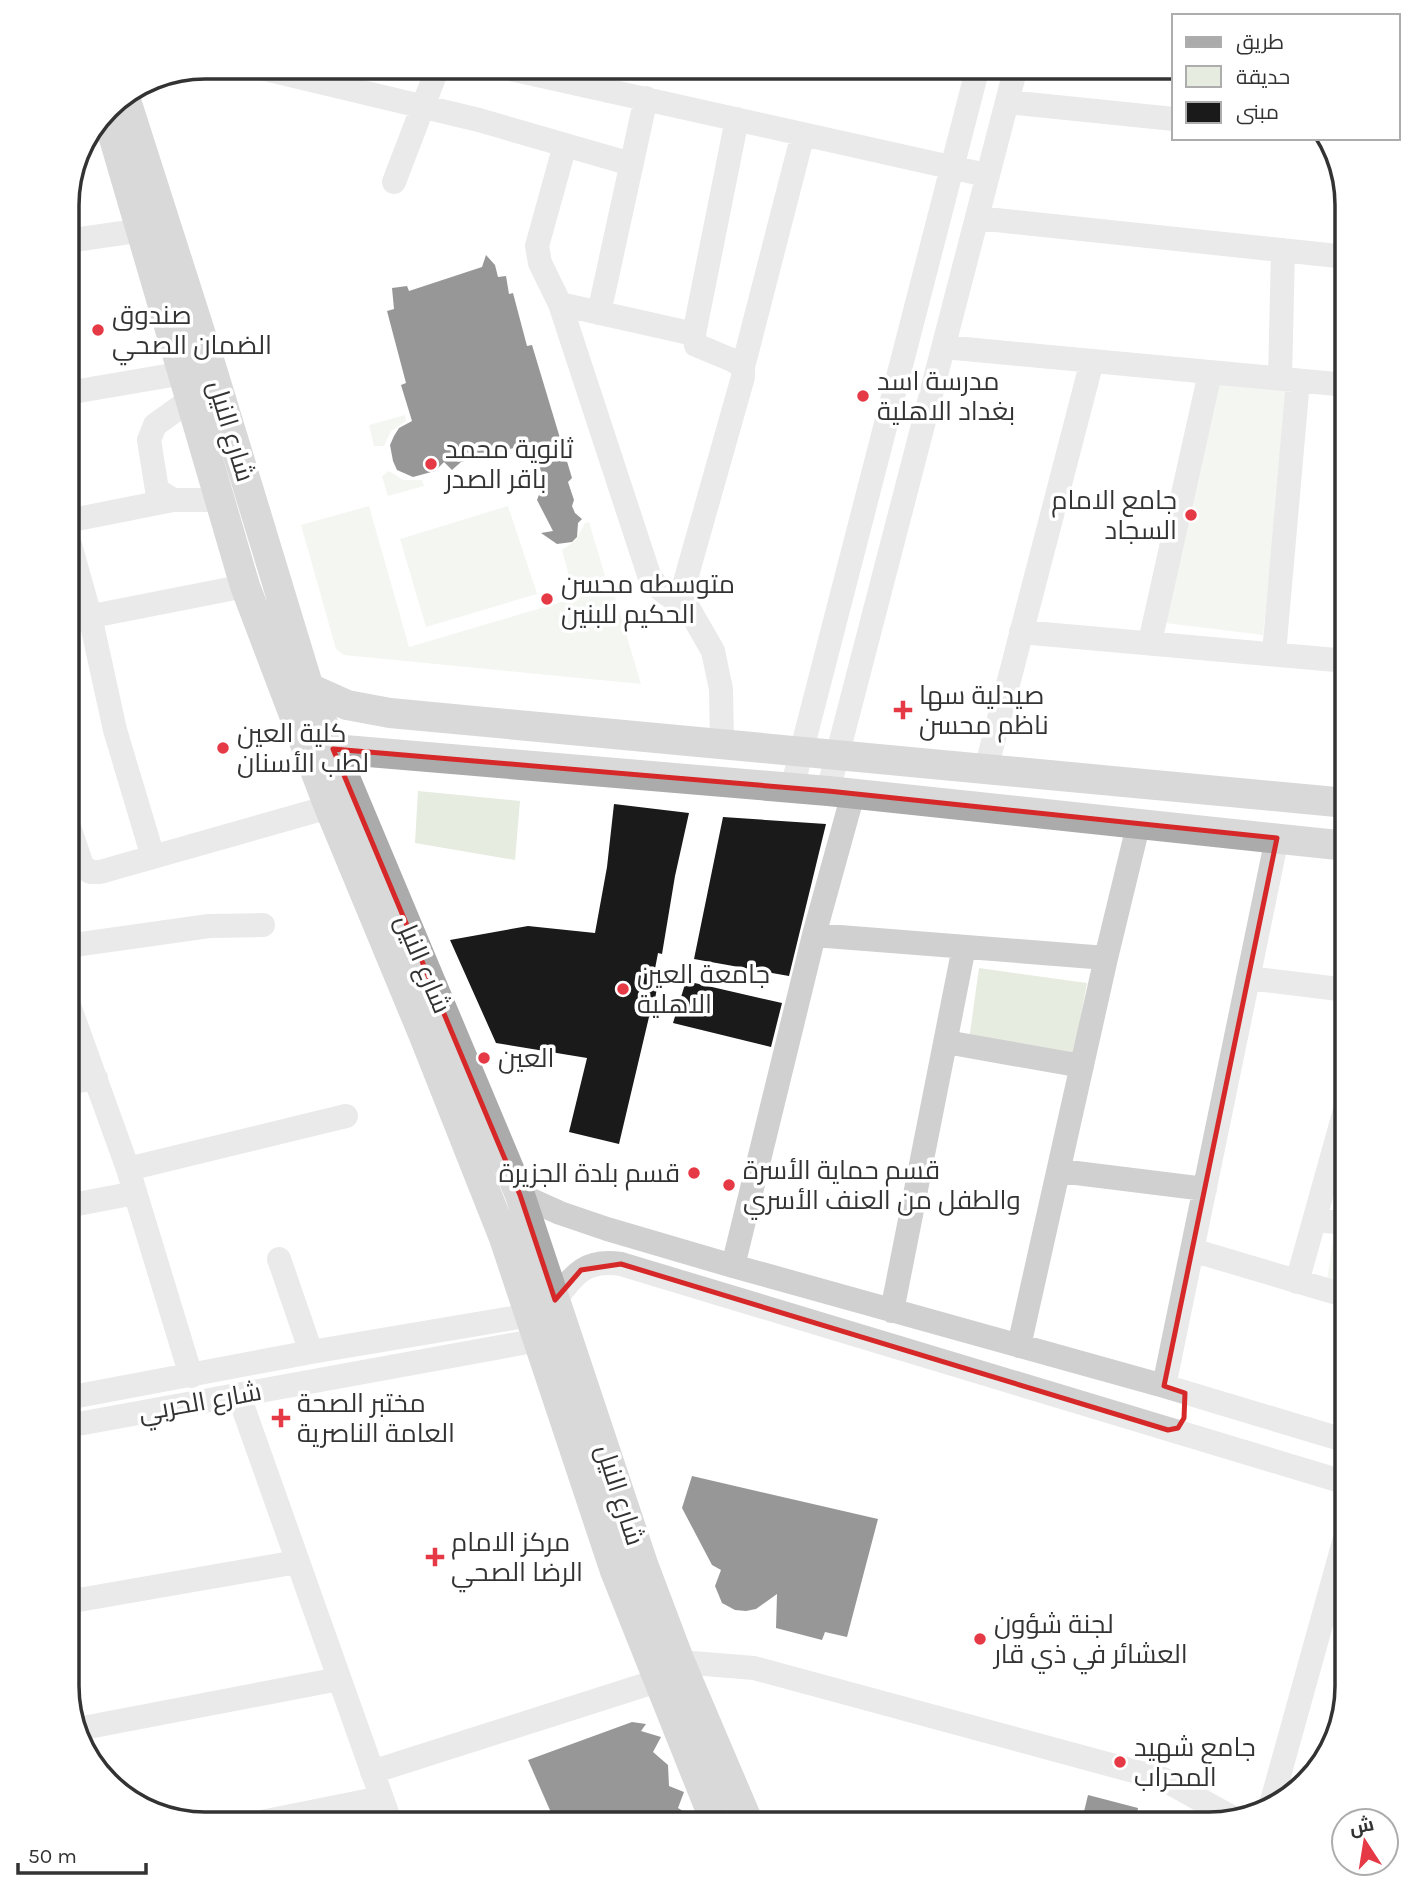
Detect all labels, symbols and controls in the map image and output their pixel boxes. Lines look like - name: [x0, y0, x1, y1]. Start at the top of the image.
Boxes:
- legend: [1172, 14, 1400, 140]
- text: طريق: [1236, 30, 1284, 55]
- text: حديقة: [1236, 65, 1290, 89]
- text: مبنى: [1236, 100, 1279, 125]
- place label: صندوق الضمان الصحي: [112, 300, 272, 366]
- marker: صندوق الضمان الصحي: [90, 322, 106, 338]
- place label: مدرسة اسد بغداد الاهلية: [877, 366, 1015, 427]
- street label: شارع النيل: [200, 377, 261, 486]
- marker: مدرسة اسد بغداد الاهلية: [855, 388, 871, 404]
- place label: ثانوية محمد باقر الصدر: [443, 434, 574, 495]
- marker: ثانوية محمد باقر الصدر: [423, 456, 439, 472]
- place label: جامع الامام السجاد: [1051, 485, 1177, 546]
- marker: جامع الامام السجاد: [1183, 507, 1199, 523]
- place label: متوسطه محسن الحكيم للبنين: [561, 569, 735, 632]
- marker: متوسطه محسن الحكيم للبنين: [539, 591, 555, 607]
- place label: صيدلية سها ناظم محسن: [919, 680, 1049, 743]
- marker: صيدلية سها ناظم محسن: [893, 700, 913, 720]
- place label: كلية العين لطب الأسنان: [237, 718, 369, 779]
- marker: كلية العين لطب الأسنان: [215, 740, 231, 756]
- street label: شارع النيل: [387, 910, 458, 1018]
- place label: جامعة العين الاهلية: [637, 959, 770, 1020]
- marker: جامعة العين الاهلية: [615, 981, 631, 997]
- place label: العين: [498, 1043, 555, 1074]
- marker: العين: [476, 1050, 492, 1066]
- place label: قسم حماية الأسرة والطفل من العنف الأسري: [743, 1155, 1021, 1220]
- place label: قسم بلدة الجزيرة: [499, 1158, 680, 1191]
- marker: قسم بلدة الجزيرة: [686, 1165, 702, 1181]
- marker: قسم حماية الأسرة والطفل من العنف الأسري: [721, 1177, 737, 1193]
- street label: شارع الحربي: [136, 1376, 265, 1433]
- place label: مختبر الصحة العامة الناصرية: [297, 1388, 455, 1449]
- marker: مختبر الصحة العامة الناصرية: [271, 1408, 291, 1428]
- street label: شارع النيل: [588, 1441, 651, 1550]
- place label: مركز الامام الرضا الصحي: [451, 1527, 583, 1593]
- marker: مركز الامام الرضا الصحي: [425, 1547, 445, 1567]
- place label: لجنة شؤون العشائر في ذي قار: [992, 1609, 1188, 1675]
- marker: لجنة شؤون العشائر في ذي قار: [972, 1631, 988, 1647]
- place label: جامع شهيد المحراب: [1134, 1732, 1256, 1793]
- marker: جامع شهيد المحراب: [1112, 1754, 1128, 1770]
- north arrow: [1330, 1807, 1400, 1877]
- text: ش: [1347, 1813, 1376, 1840]
- scale bar: [18, 1832, 145, 1876]
- text: 50 m: [28, 1844, 77, 1868]

